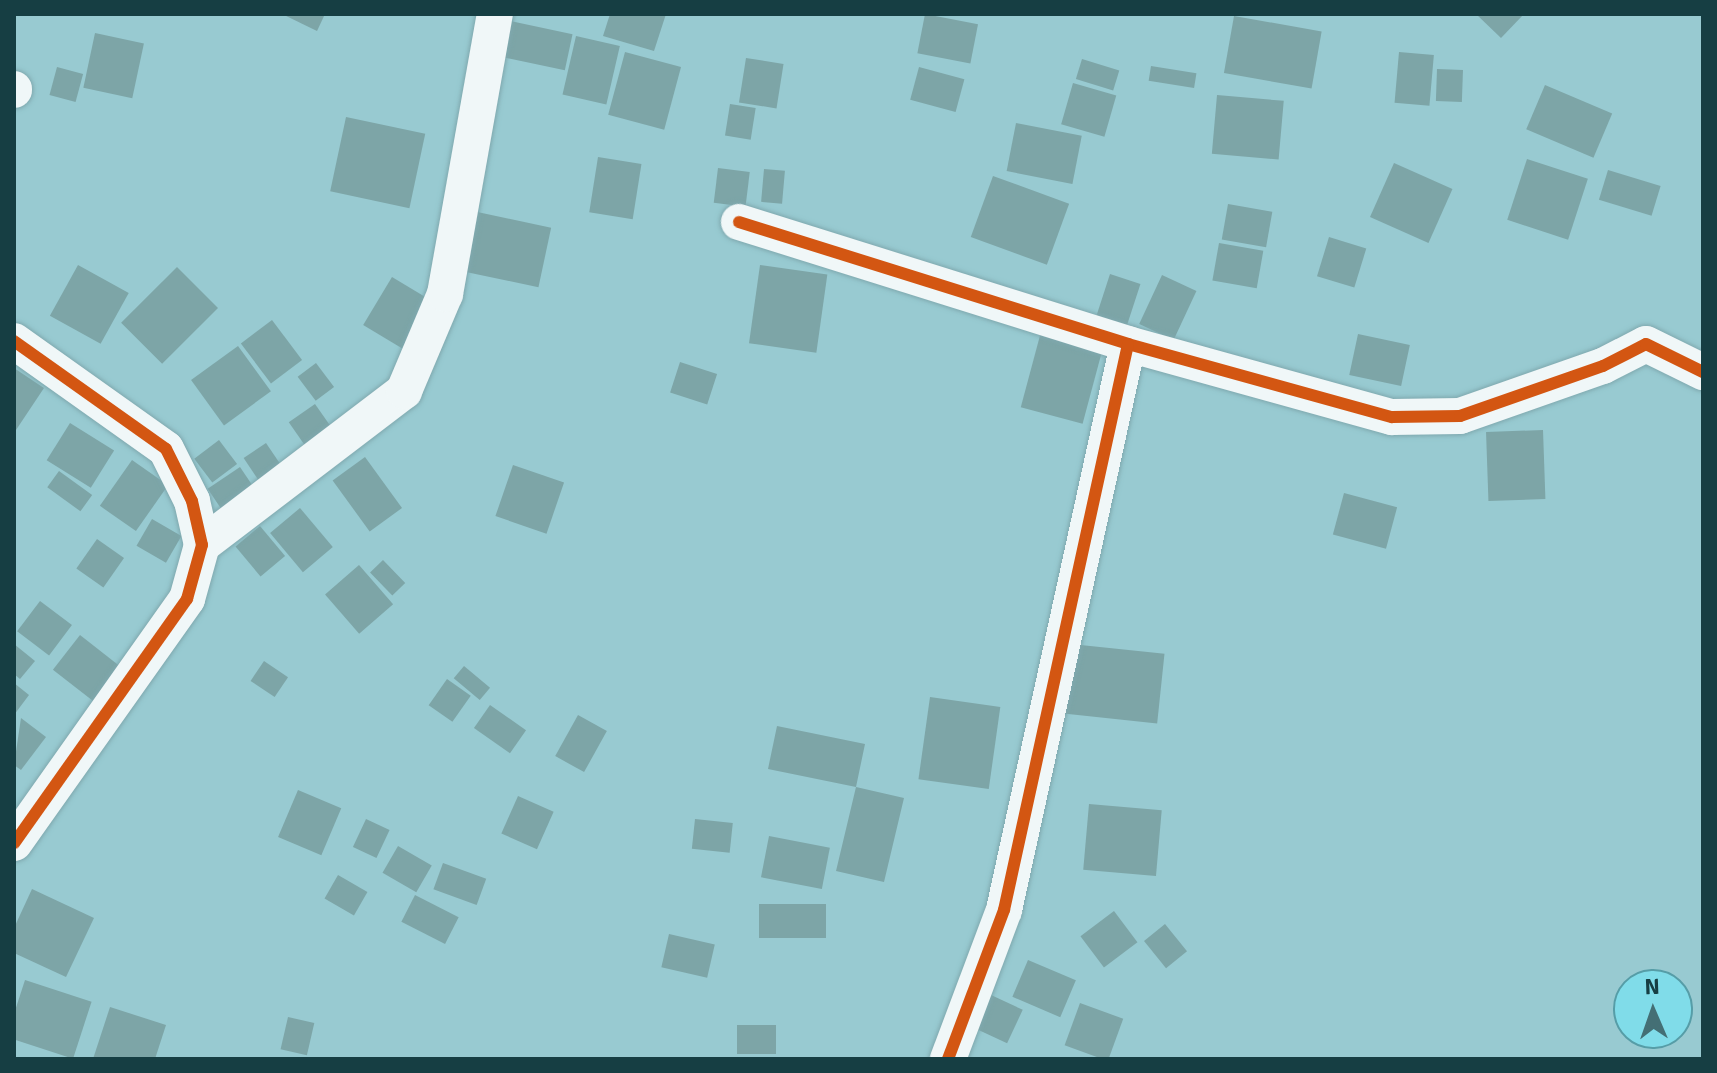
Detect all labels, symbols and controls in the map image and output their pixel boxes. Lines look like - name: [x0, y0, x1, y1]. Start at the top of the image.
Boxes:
- north arrow: [1613, 969, 1693, 1049]
- text: N: [1644, 973, 1660, 1000]

